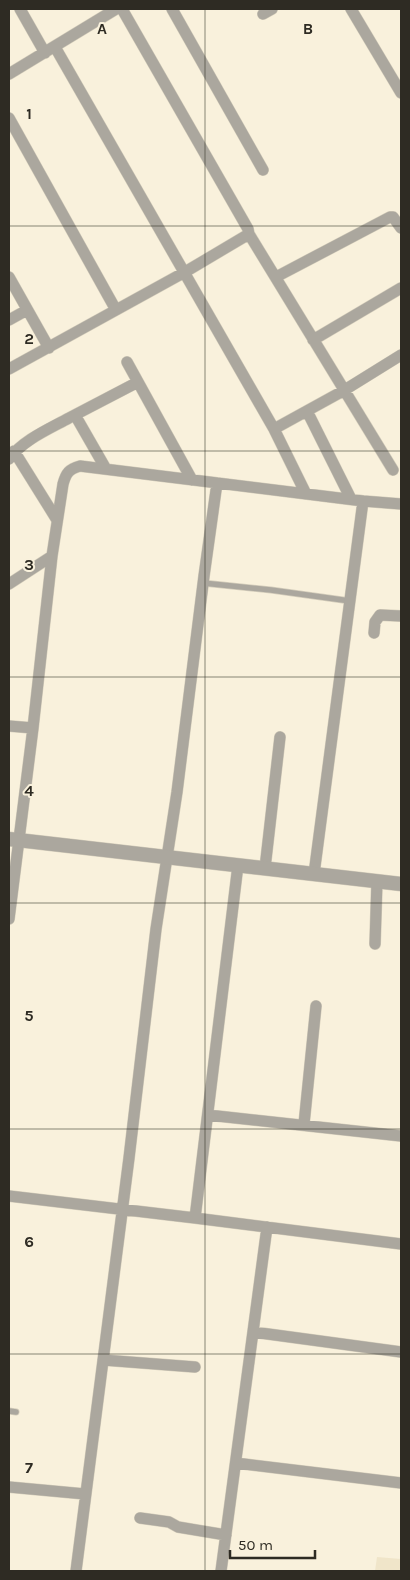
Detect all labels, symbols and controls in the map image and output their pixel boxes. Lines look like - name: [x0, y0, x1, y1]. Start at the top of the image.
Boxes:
- text: A: [97, 19, 107, 38]
- text: B: [303, 19, 313, 38]
- text: 1: [26, 104, 32, 123]
- text: 2: [24, 329, 34, 348]
- text: 3: [24, 555, 34, 574]
- text: 4: [24, 781, 34, 800]
- text: 5: [24, 1006, 34, 1025]
- text: 6: [24, 1232, 34, 1251]
- text: 7: [25, 1458, 33, 1477]
- scale bar: [230, 1528, 315, 1560]
- text: 50 m: [238, 1536, 273, 1554]

